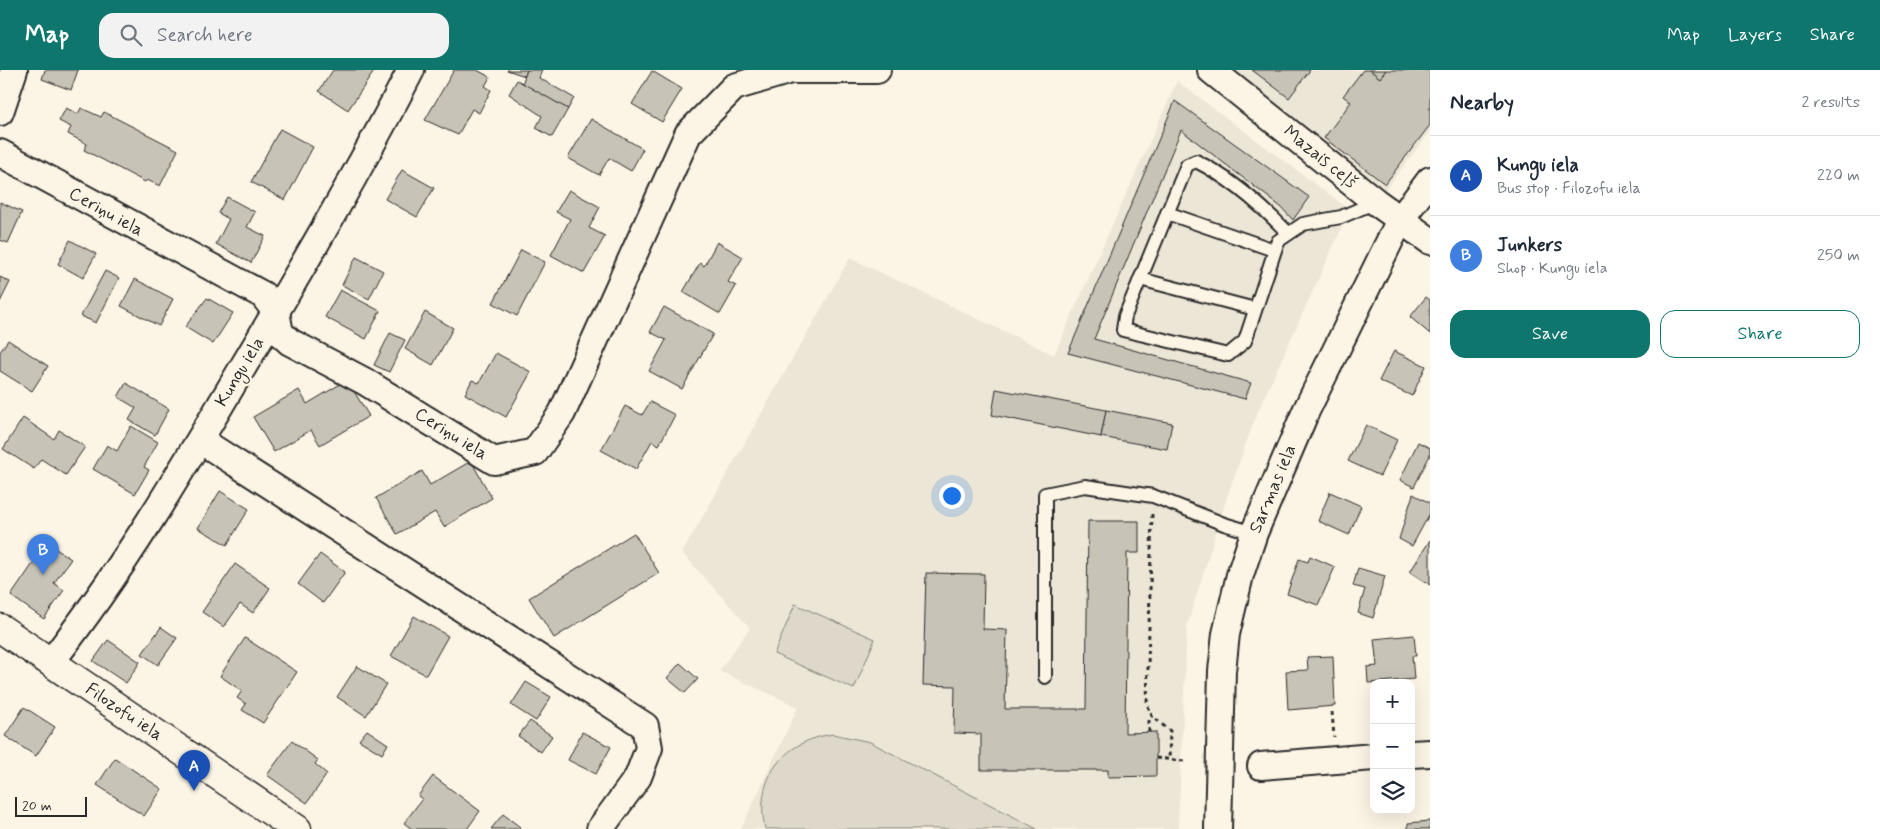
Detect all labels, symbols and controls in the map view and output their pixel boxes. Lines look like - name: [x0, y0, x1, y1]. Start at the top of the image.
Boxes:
- search box: [99, 13, 449, 58]
- text: Map: [25, 20, 69, 51]
- icon: search: [117, 21, 145, 49]
- text: Search here: [157, 23, 253, 48]
- text: Map: [1667, 23, 1700, 47]
- text: Layers: [1728, 23, 1782, 47]
- text: Share: [1810, 23, 1855, 47]
- text: Nearby: [1450, 89, 1514, 117]
- text: 2 results: [1802, 92, 1860, 113]
- street label: Mazais ceļš: [1278, 120, 1362, 194]
- text: Kungu iela: [1497, 153, 1579, 178]
- text: A: [1461, 165, 1471, 186]
- text: 220 m: [1817, 165, 1860, 186]
- text: Bus stop · Filozofu iela: [1497, 178, 1641, 199]
- street label: Ceriņu iela: [64, 182, 148, 242]
- text: Junkers: [1497, 233, 1562, 258]
- text: B: [1461, 245, 1471, 266]
- text: 250 m: [1817, 245, 1860, 266]
- text: Shop · Kungu iela: [1497, 258, 1608, 279]
- button: Save: [1450, 310, 1650, 358]
- button: Share: [1660, 310, 1860, 358]
- street label: Kungu iela: [210, 333, 271, 412]
- street label: Ceriņu iela: [410, 402, 492, 466]
- street label: Sarmas iela: [1244, 441, 1302, 537]
- your location: [939, 483, 965, 509]
- pin: B: [27, 534, 59, 575]
- street label: Filozofu iela: [81, 677, 167, 747]
- map controls: [1370, 679, 1415, 814]
- button: +: [1370, 679, 1415, 724]
- button: −: [1370, 724, 1415, 769]
- pin: A: [178, 750, 210, 791]
- button: layers: [1370, 769, 1415, 814]
- scale bar: [15, 794, 88, 817]
- text: 20 m: [22, 797, 52, 815]

